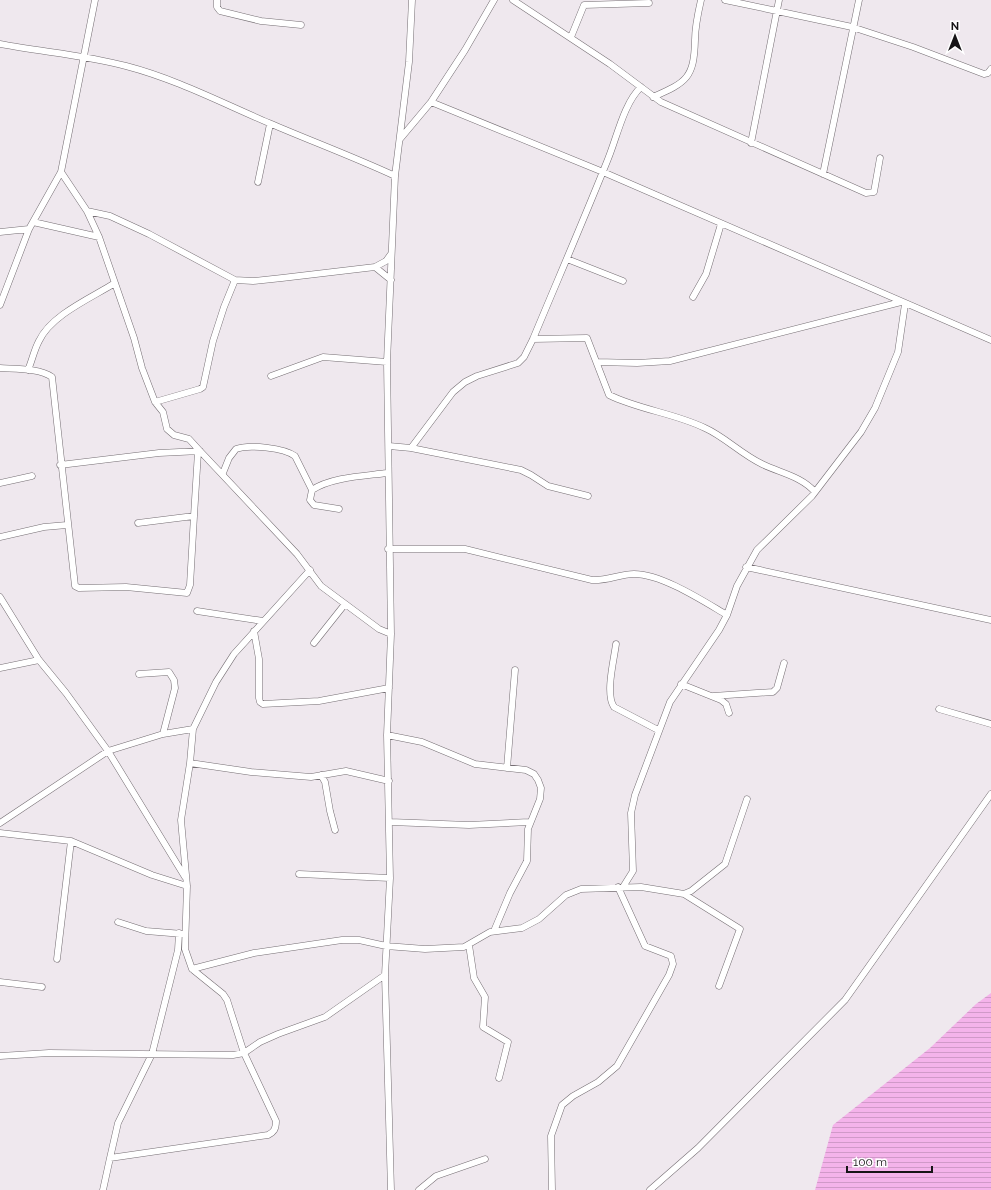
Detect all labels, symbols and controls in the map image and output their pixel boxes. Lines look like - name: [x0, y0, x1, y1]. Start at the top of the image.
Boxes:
- north arrow: [935, 16, 975, 56]
- text: N: [951, 20, 959, 33]
- scale bar: [847, 1148, 932, 1174]
- text: 100 m: [853, 1155, 887, 1169]

